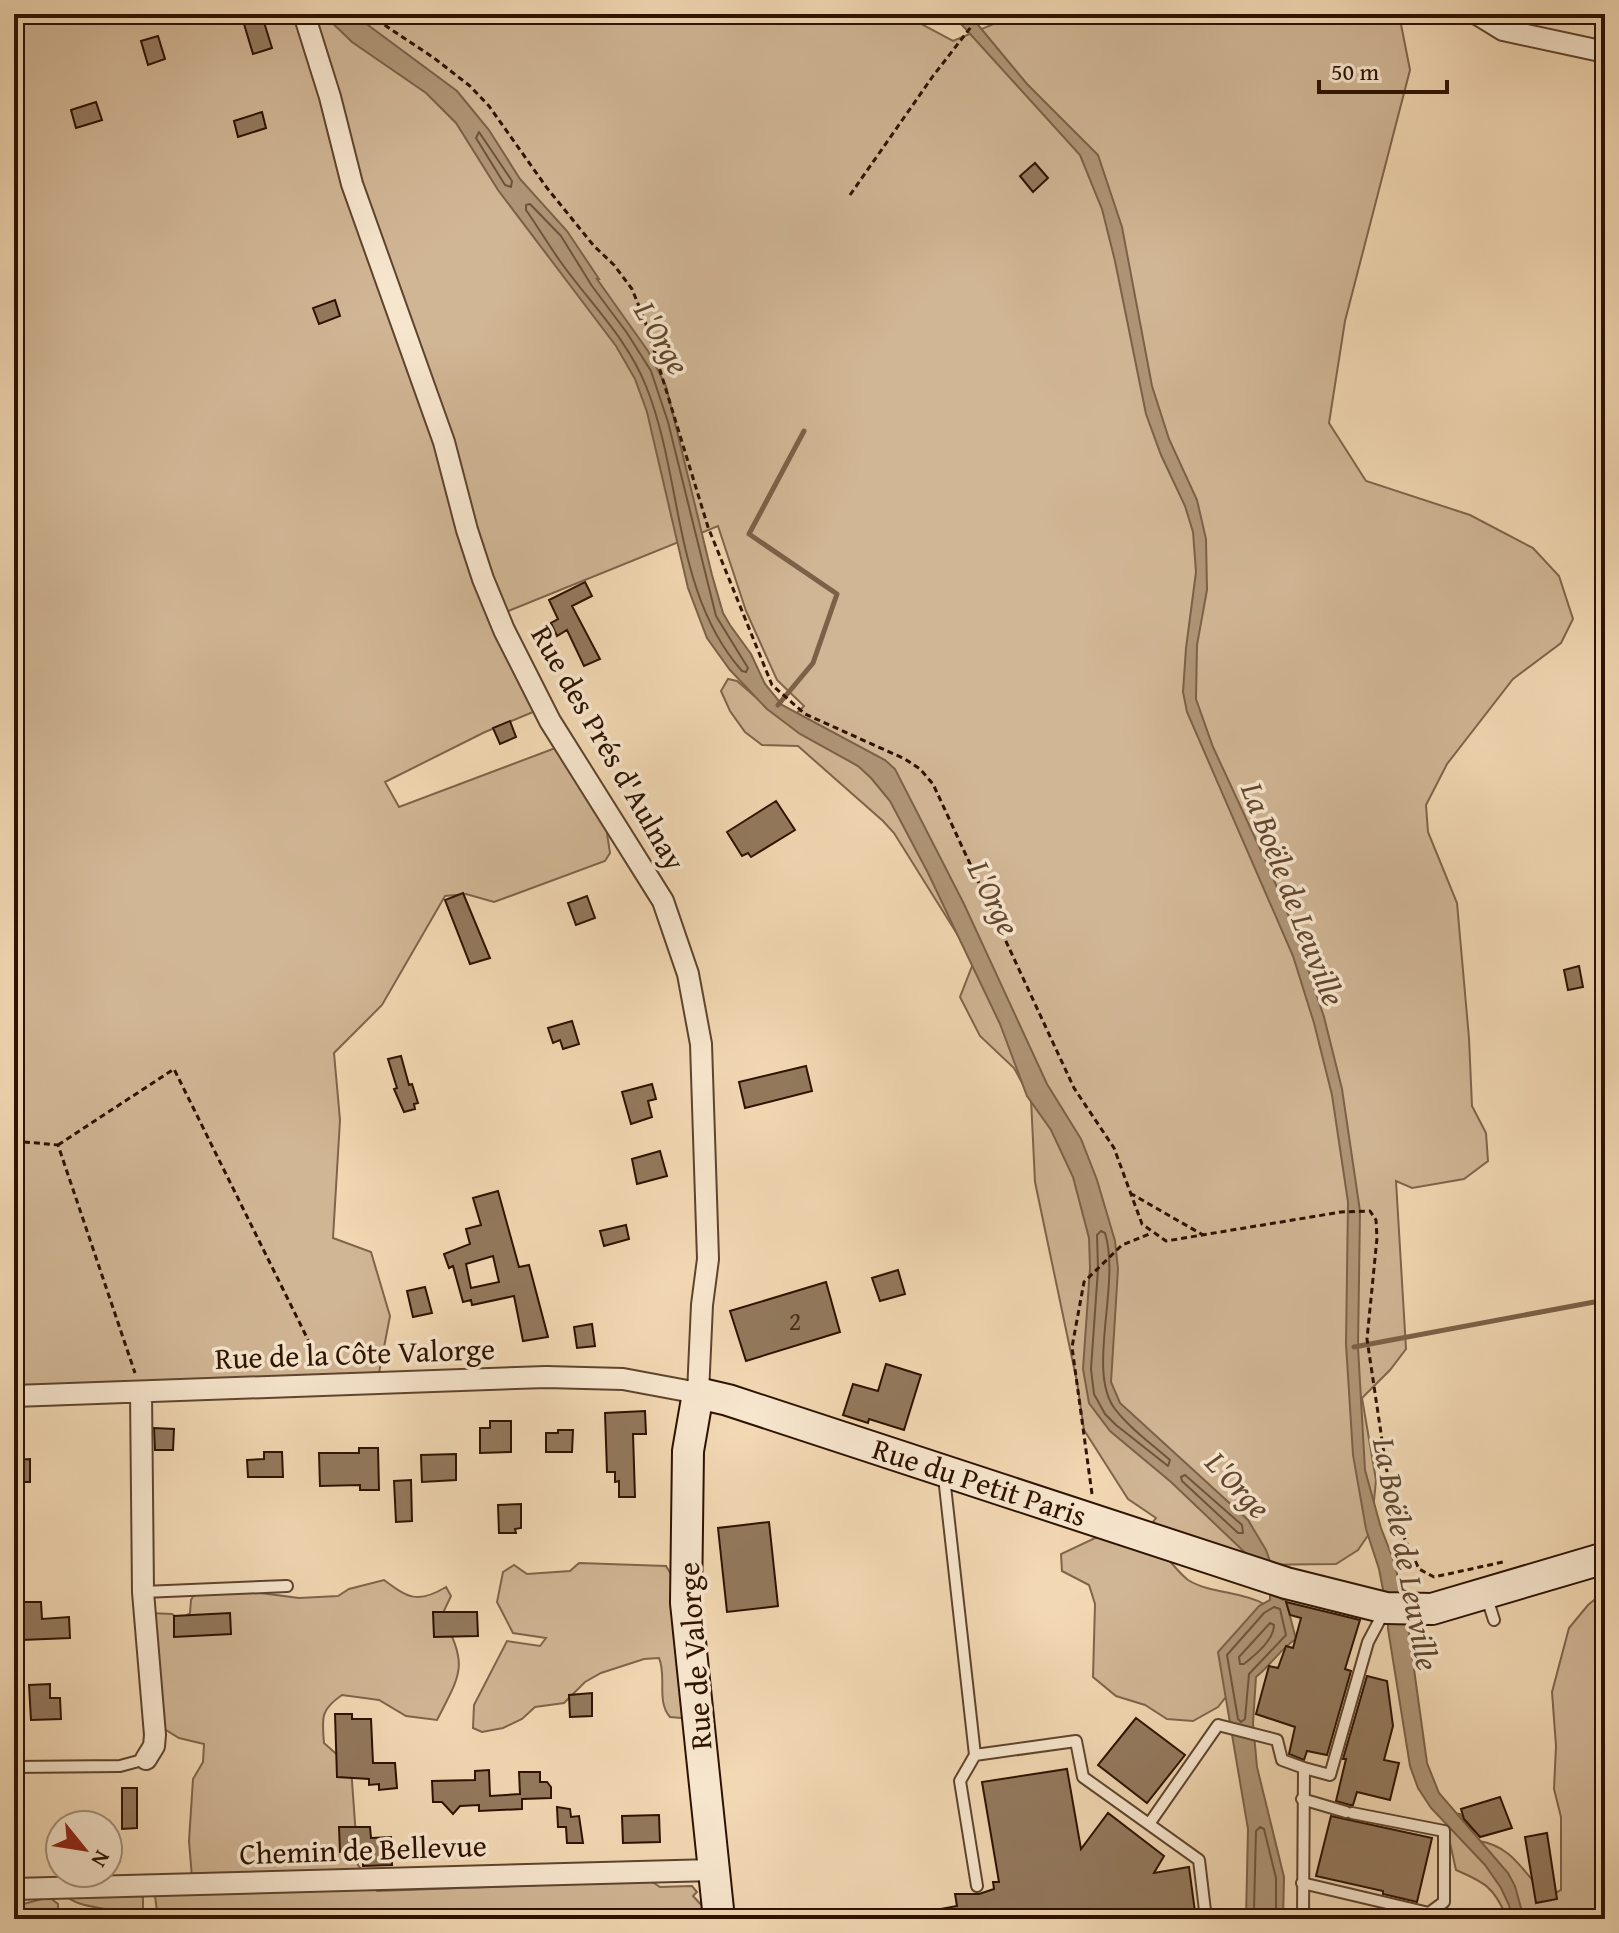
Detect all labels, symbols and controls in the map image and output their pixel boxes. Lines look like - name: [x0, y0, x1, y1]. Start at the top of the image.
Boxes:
- scale bar: [1319, 44, 1447, 94]
- text: 50 m: [1331, 54, 1379, 89]
- water label: L'Orge: [622, 291, 702, 383]
- street label: Rue des Prés d'Aulnay: [521, 617, 697, 878]
- water label: La Boële de Leuville: [1229, 774, 1358, 1012]
- water label: L'Orge: [956, 852, 1033, 943]
- house number: 2: [789, 1301, 801, 1340]
- street label: Rue de la Côte Valorge: [214, 1326, 496, 1380]
- street label: Rue du Petit Paris: [867, 1426, 1092, 1537]
- water label: La Boële de Leuville: [1361, 1433, 1452, 1674]
- water label: L'Orge: [1194, 1439, 1282, 1529]
- street label: Rue de Valorge: [665, 1561, 723, 1751]
- north arrow: [44, 1809, 124, 1889]
- street label: Chemin de Bellevue: [238, 1823, 487, 1875]
- text: N: [84, 1845, 119, 1874]

